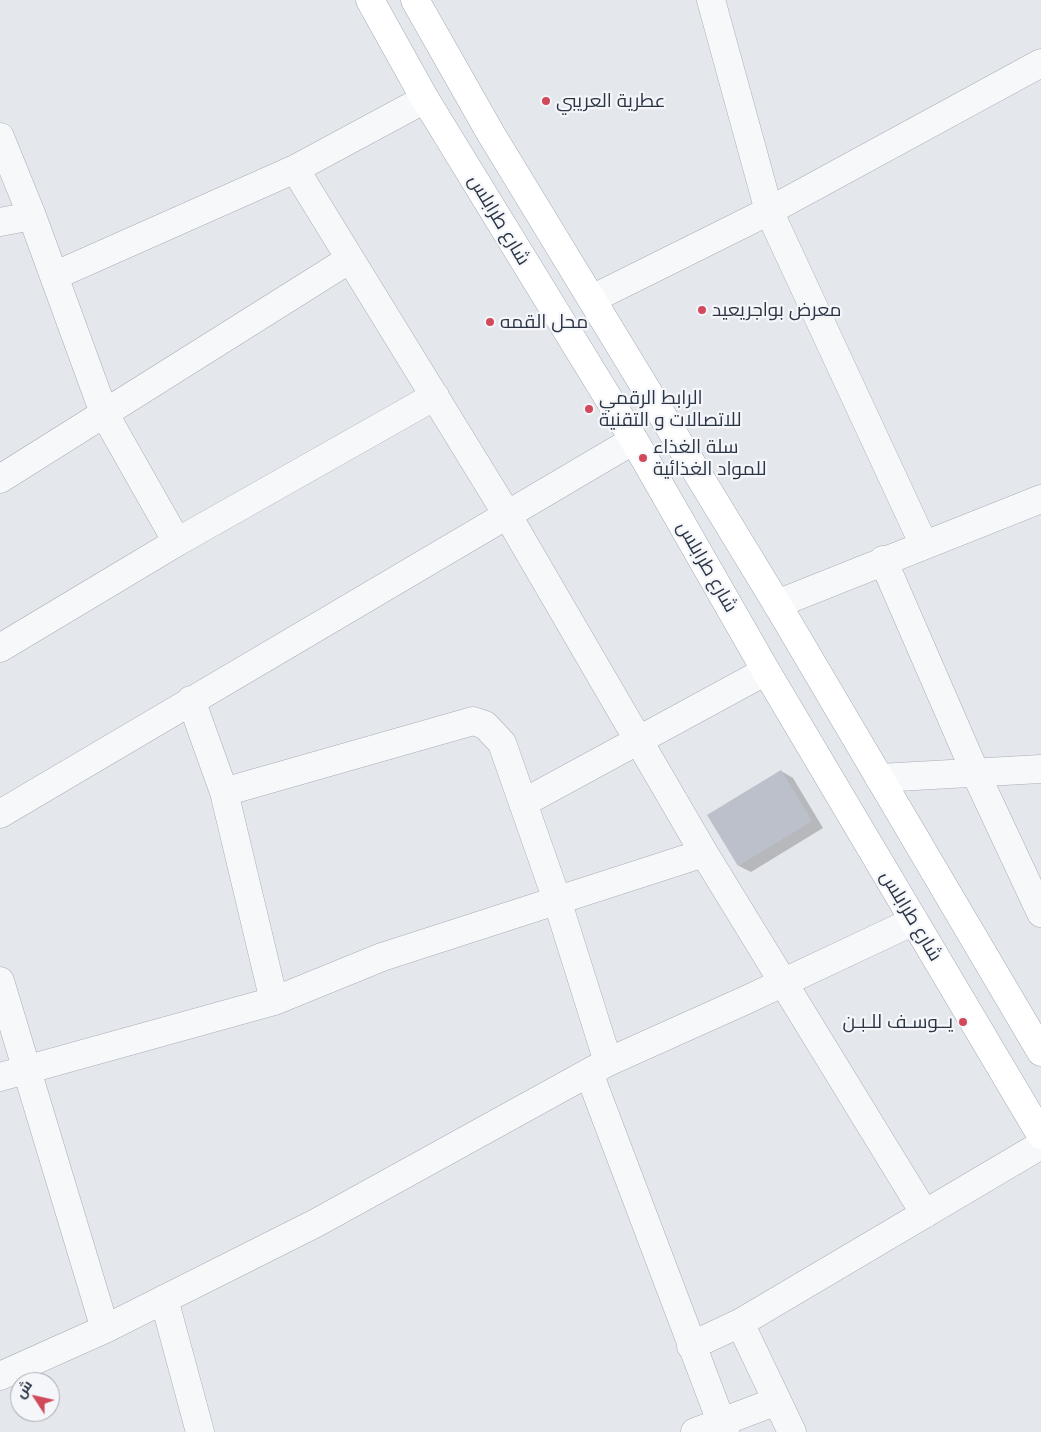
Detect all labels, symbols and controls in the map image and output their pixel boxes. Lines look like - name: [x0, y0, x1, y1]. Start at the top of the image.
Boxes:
- place label: عطرية العريبي: [556, 90, 666, 112]
- marker: عطرية العريبي: [540, 95, 552, 107]
- street label: شارع طرابلس: [463, 171, 535, 269]
- place label: معرض بواجريعيد: [712, 299, 841, 321]
- marker: معرض بواجريعيد: [696, 304, 708, 316]
- place label: محل القمه: [500, 311, 588, 333]
- marker: محل القمه: [484, 316, 496, 328]
- place label: الرابط الرقمي للاتصالات و التقنية: [599, 387, 742, 431]
- marker: الرابط الرقمي للاتصالات و التقنية: [583, 403, 595, 415]
- place label: سلة الغذاء للمواد الغذائية: [653, 436, 766, 480]
- marker: سلة الغذاء للمواد الغذائية: [637, 452, 649, 464]
- street label: شارع طرابلس: [672, 517, 742, 617]
- street label: شارع طرابلس: [875, 867, 947, 965]
- place label: يــوسـف للـبـن: [843, 1011, 953, 1033]
- marker: يــوسـف للـبـن: [957, 1016, 969, 1028]
- north arrow: [10, 1372, 60, 1422]
- text: ش: [11, 1376, 36, 1401]

